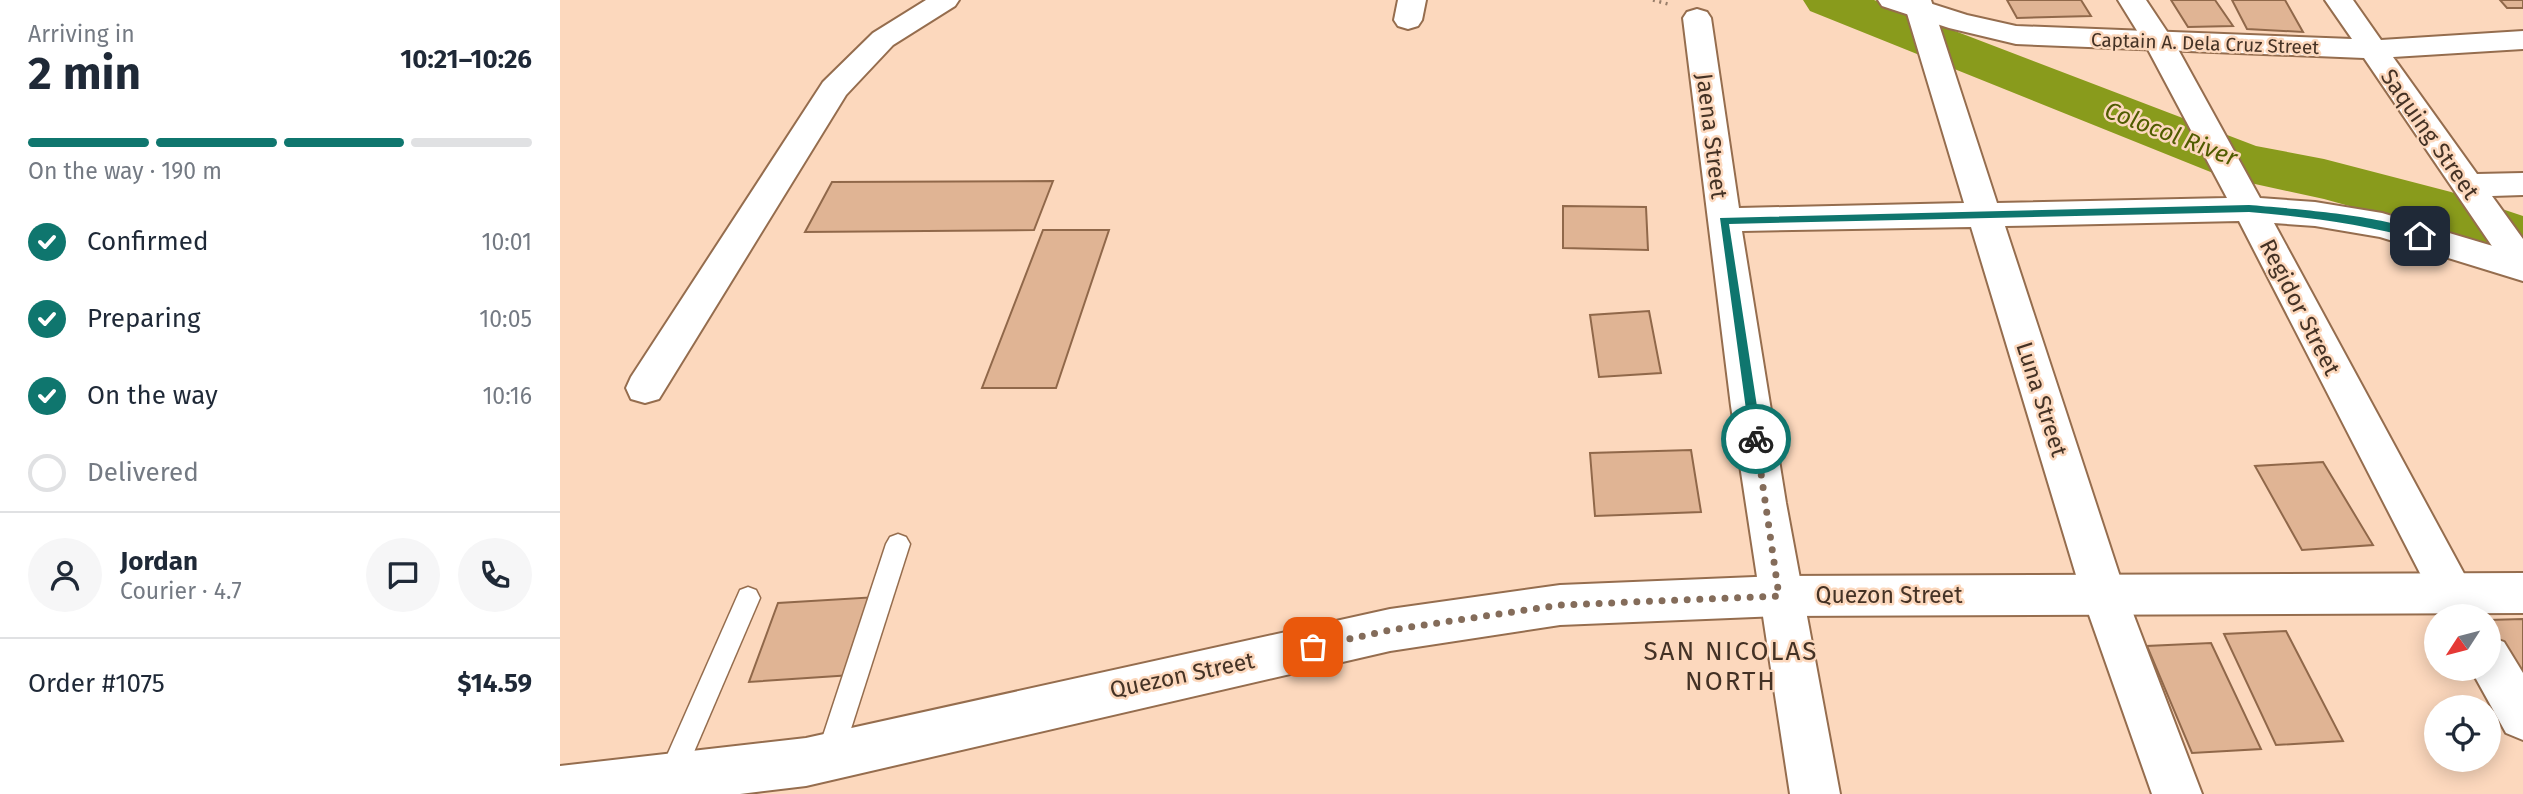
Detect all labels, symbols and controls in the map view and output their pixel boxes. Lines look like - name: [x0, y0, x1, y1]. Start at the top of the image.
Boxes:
- text: Arriving in: [28, 20, 135, 48]
- street label: Captain A. Dela Cruz Street: [2091, 28, 2320, 59]
- text: 10:21–10:26: [400, 44, 532, 75]
- text: 2 min: [28, 46, 141, 101]
- street label: Saquing Street: [2375, 63, 2486, 205]
- street label: Jaena Street: [1690, 71, 1734, 201]
- water label: Colocol River: [2101, 96, 2242, 172]
- text: On the way · 190 m: [28, 157, 222, 185]
- pin: [2390, 206, 2450, 266]
- icon: home: [2401, 217, 2439, 255]
- icon: check: [28, 223, 66, 261]
- text: Confirmed: [87, 226, 208, 257]
- text: 10:01: [481, 228, 532, 256]
- street label: Regidor Street: [2254, 234, 2347, 380]
- icon: check: [28, 300, 66, 338]
- text: Preparing: [87, 303, 200, 334]
- text: 10:05: [479, 305, 532, 333]
- street label: Luna Street: [2010, 338, 2074, 461]
- icon: check: [28, 377, 66, 415]
- text: On the way: [87, 380, 218, 411]
- text: 10:16: [482, 382, 532, 410]
- courier: [1721, 404, 1791, 474]
- icon: bike: [1737, 420, 1775, 458]
- text: Delivered: [87, 457, 199, 488]
- button: person: [28, 538, 102, 612]
- button: chat: [366, 538, 440, 612]
- button: phone: [458, 538, 532, 612]
- text: Jordan: [120, 546, 198, 577]
- text: Courier · 4.7: [120, 577, 242, 605]
- street label: Quezon Street: [1816, 581, 1963, 609]
- north arrow: [2424, 604, 2501, 681]
- map controls: [2424, 604, 2501, 772]
- pin: [1283, 617, 1343, 677]
- icon: bag: [1294, 628, 1332, 666]
- district label: SAN NICOLAS NORTH: [1643, 636, 1819, 697]
- street label: Quezon Street: [1107, 646, 1257, 704]
- text: Order #1075: [28, 668, 165, 699]
- text: $14.59: [457, 668, 532, 699]
- button: locate: [2424, 695, 2501, 772]

